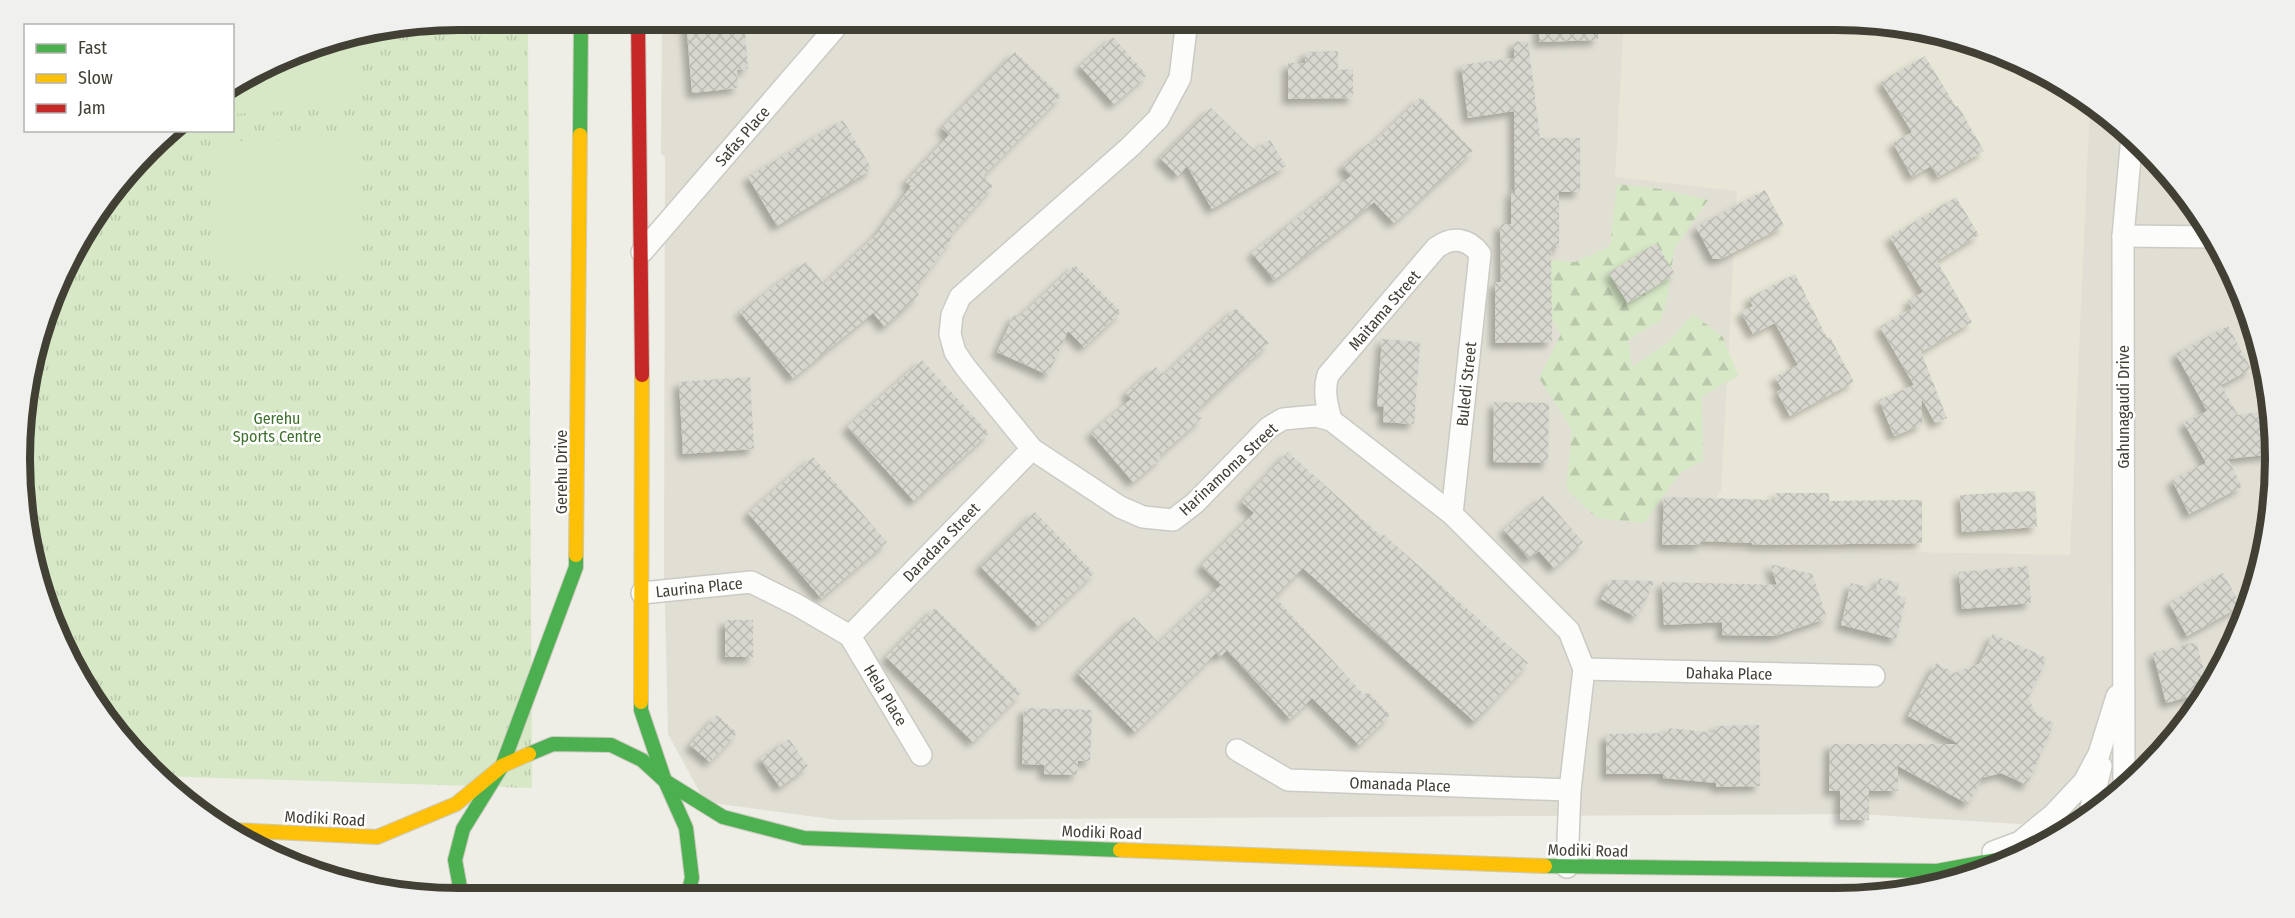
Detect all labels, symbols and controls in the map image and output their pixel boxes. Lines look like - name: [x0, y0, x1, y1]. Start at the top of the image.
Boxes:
- legend: [24, 24, 234, 132]
- text: Fast: [78, 37, 107, 59]
- text: Slow: [78, 67, 113, 89]
- text: Jam: [78, 97, 106, 119]
- street label: Safas Place: [711, 102, 774, 170]
- street label: Maitama Street: [1345, 266, 1425, 354]
- street label: Buledi Street: [1453, 340, 1480, 427]
- street label: Gahunagaudi Drive: [2114, 345, 2133, 469]
- park label: Gerehu Sports Centre: [233, 409, 321, 446]
- street label: Harinamoma Street: [1175, 418, 1282, 520]
- street label: Gerehu Drive: [552, 430, 571, 514]
- street label: Daradara Street: [899, 498, 984, 586]
- street label: Laurina Place: [655, 573, 744, 602]
- street label: Hela Place: [860, 661, 911, 729]
- street label: Dahaka Place: [1685, 663, 1773, 684]
- street label: Omanada Place: [1349, 773, 1451, 796]
- street label: Modiki Road: [284, 807, 366, 830]
- street label: Modiki Road: [1061, 822, 1143, 843]
- street label: Modiki Road: [1547, 840, 1629, 861]

